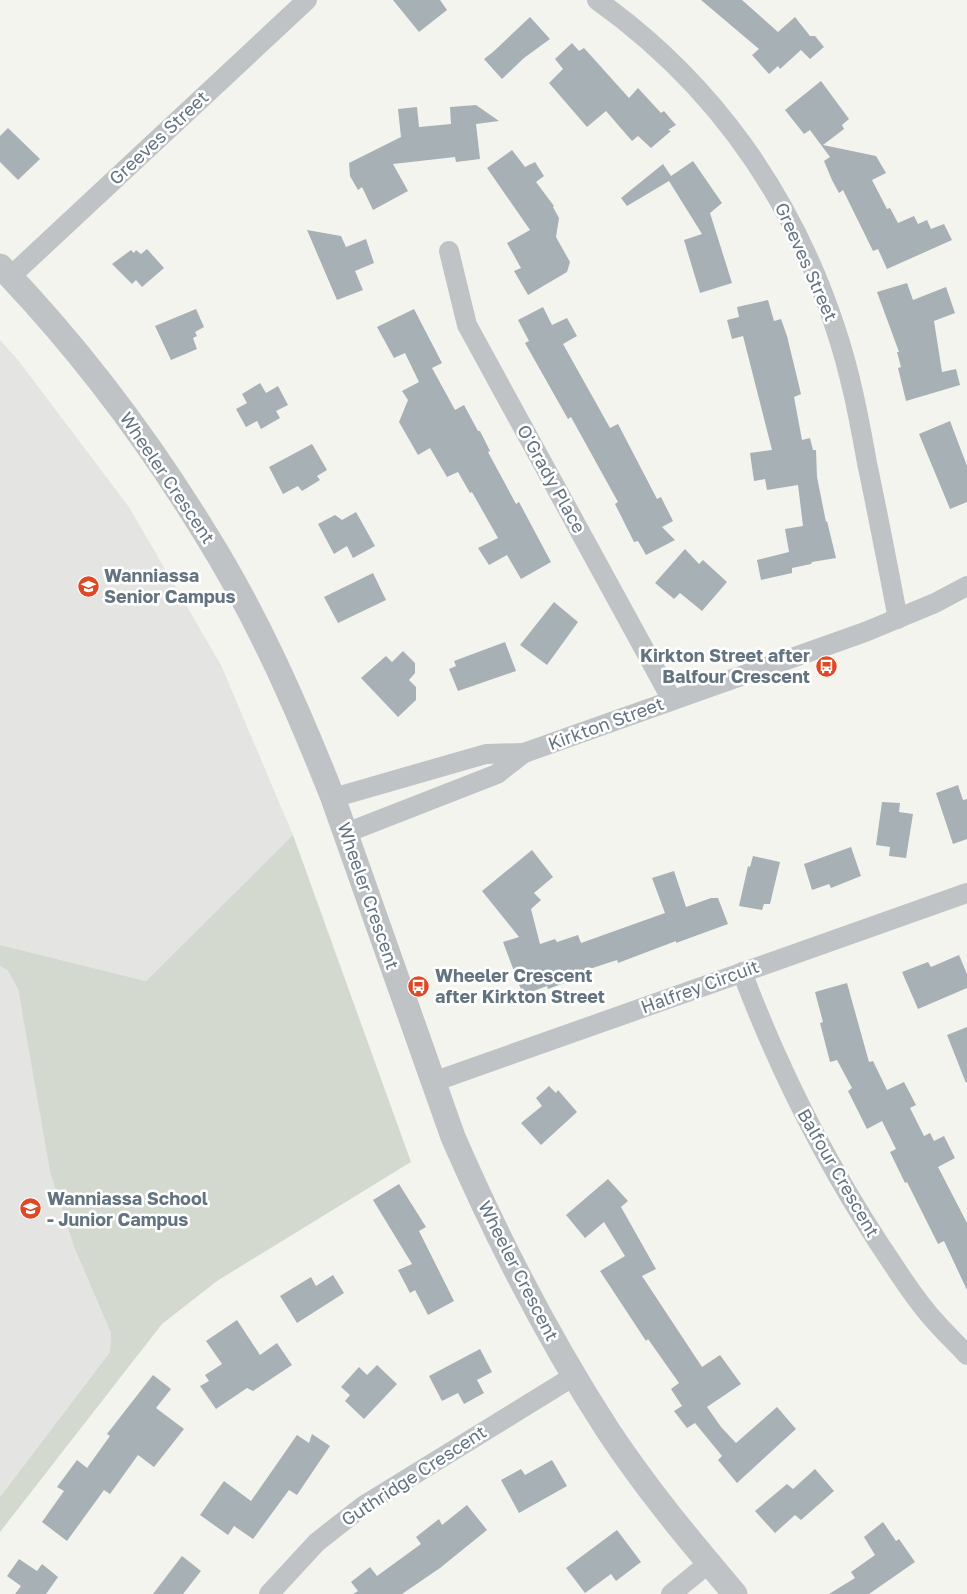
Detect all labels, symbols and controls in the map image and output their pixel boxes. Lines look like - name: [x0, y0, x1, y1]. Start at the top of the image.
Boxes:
- street label: Greeves Street: [104, 86, 212, 189]
- street label: Greeves Street: [771, 199, 843, 324]
- street label: Wheeler Crescent: [116, 407, 220, 547]
- street label: O'Grady Place: [513, 420, 591, 537]
- place label: Wanniassa Senior Campus: [104, 564, 236, 607]
- school or university icon: Wanniassa Senior Campus: [76, 574, 100, 598]
- place label: Kirkton Street after Balfour Crescent: [640, 644, 810, 687]
- bus stop icon: Kirkton Street after Balfour Crescent: [814, 654, 838, 678]
- street label: Kirkton Street: [545, 692, 667, 754]
- street label: Wheeler Crescent: [333, 819, 404, 972]
- street label: Halfrey Circuit: [638, 955, 762, 1018]
- place label: Wheeler Crescent after Kirkton Street: [435, 964, 605, 1007]
- bus stop icon: Wheeler Crescent after Kirkton Street: [407, 974, 431, 998]
- street label: Balfour Crescent: [793, 1104, 885, 1241]
- place label: Wanniassa School - Junior Campus: [47, 1187, 208, 1230]
- school or university icon: Wanniassa School - Junior Campus: [19, 1197, 43, 1221]
- street label: Wheeler Crescent: [474, 1197, 564, 1344]
- street label: Guthridge Crescent: [337, 1420, 490, 1530]

